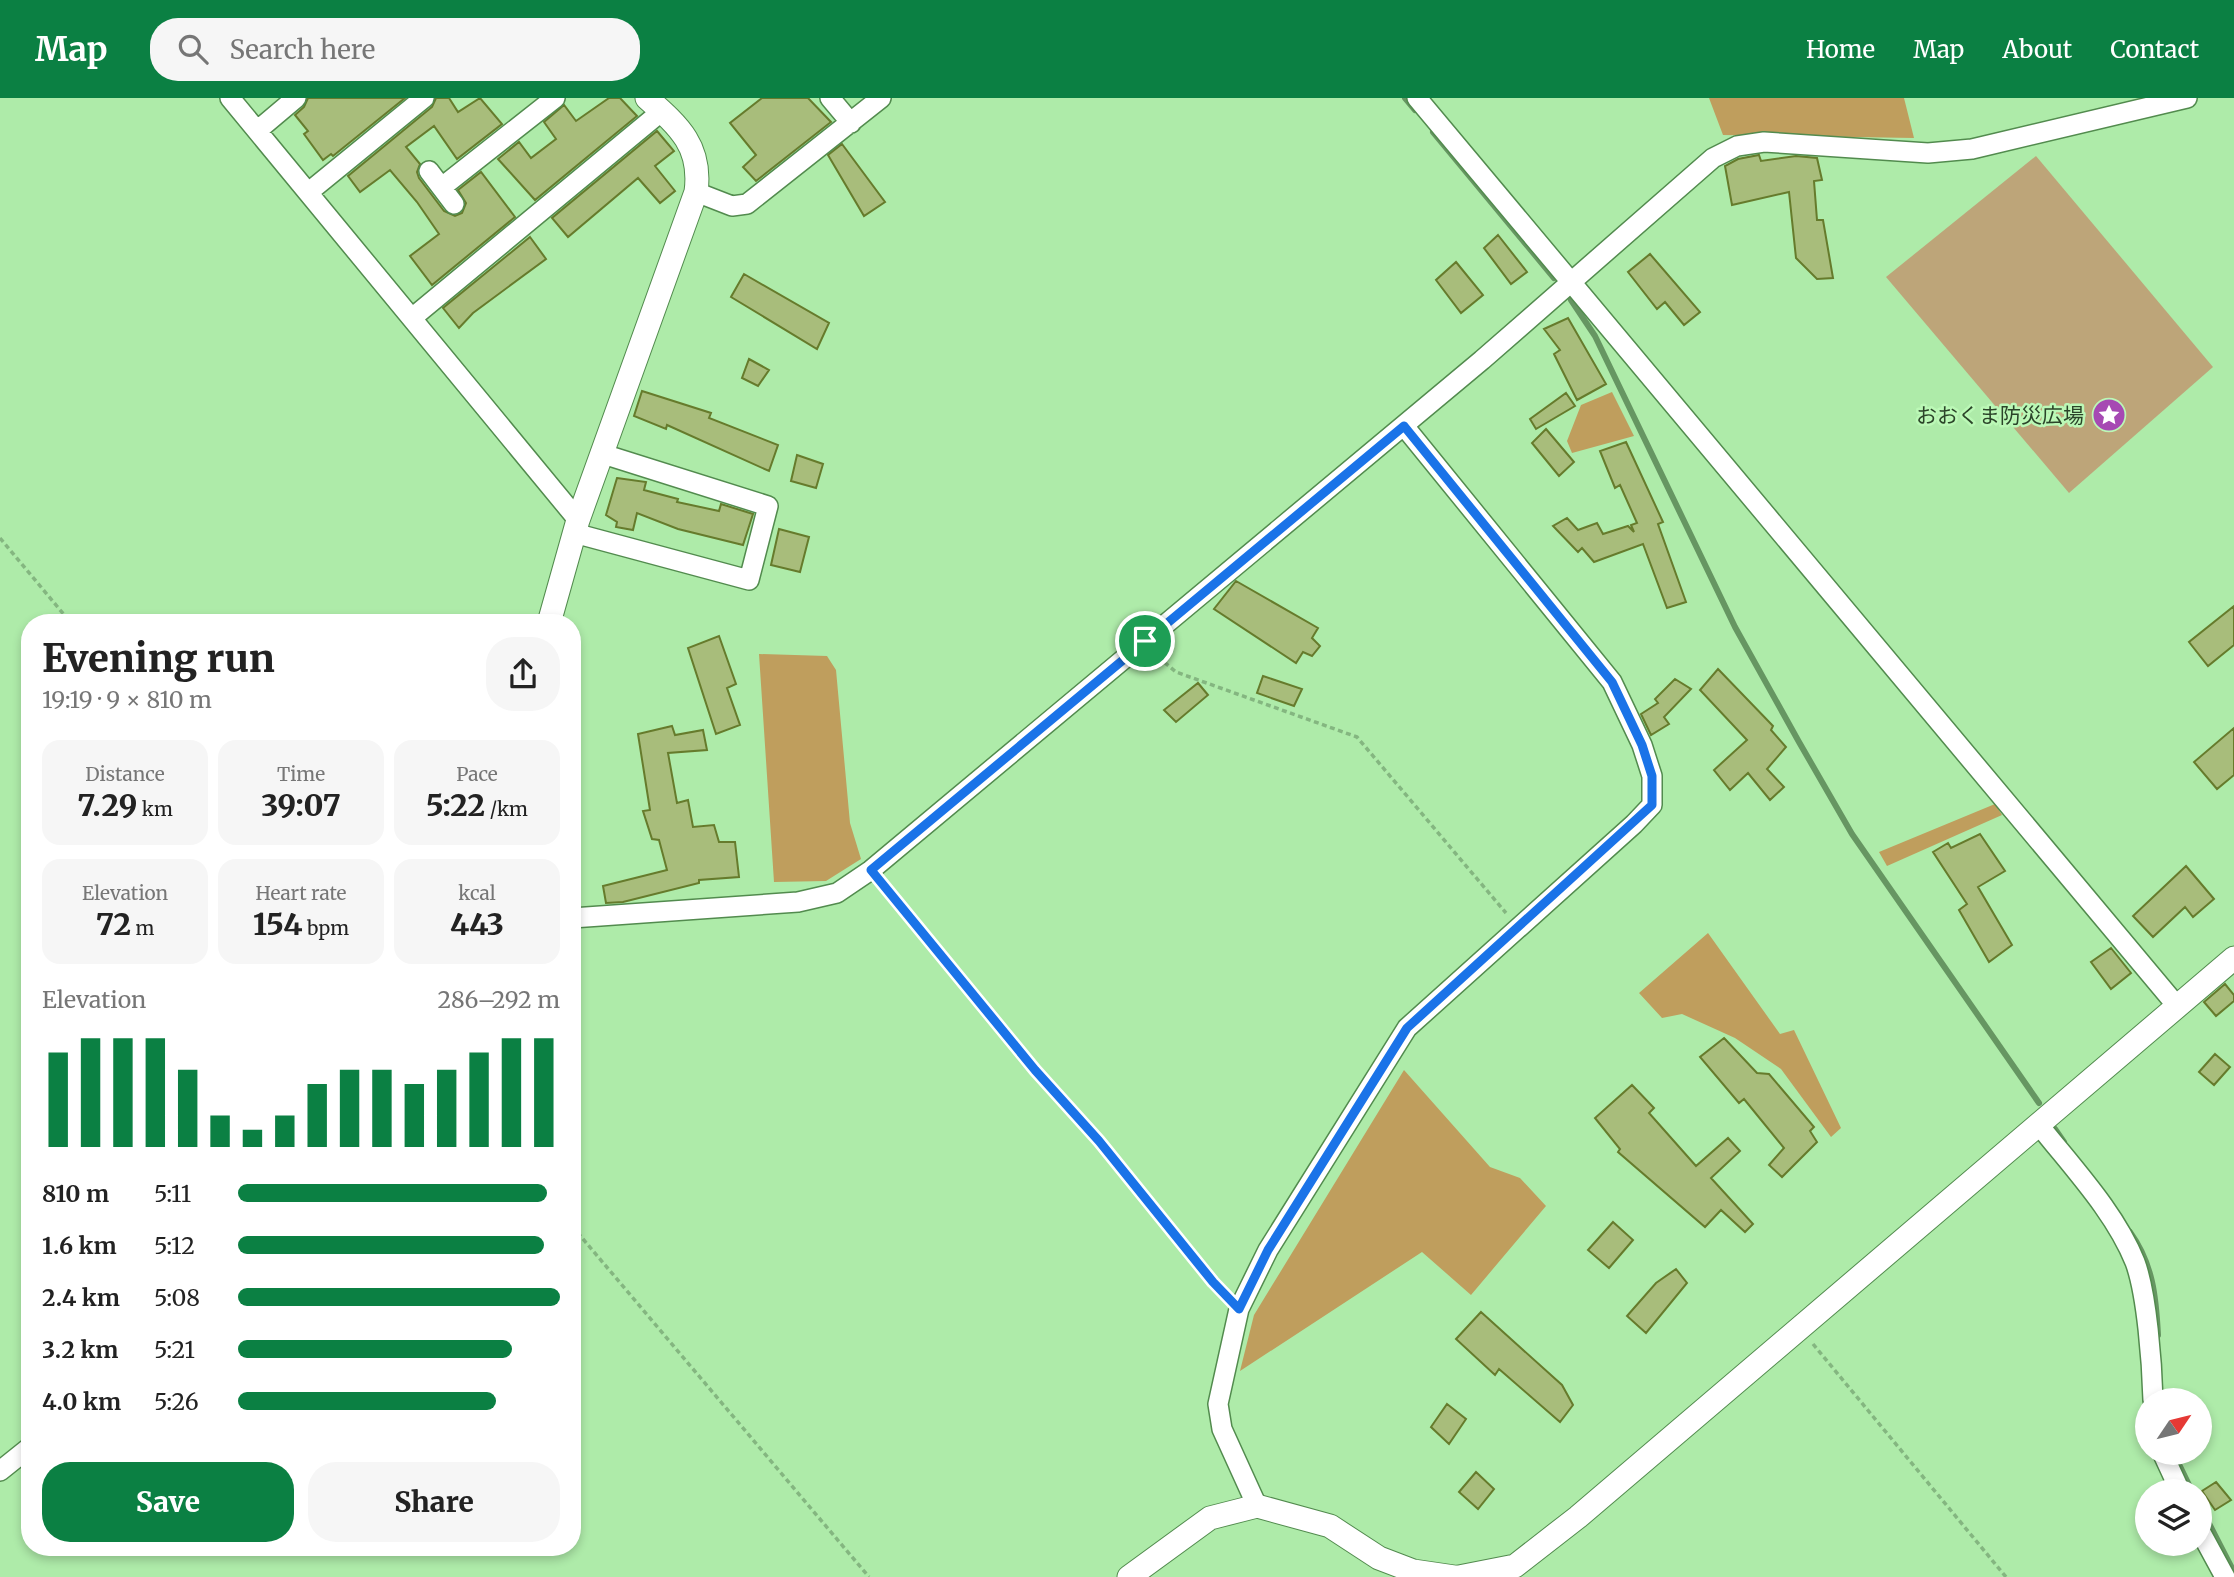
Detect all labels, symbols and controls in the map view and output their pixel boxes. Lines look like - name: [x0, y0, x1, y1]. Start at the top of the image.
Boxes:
- search box: [150, 18, 640, 81]
- text: Map: [35, 29, 108, 70]
- icon: search: [174, 30, 212, 68]
- text: Search here: [230, 33, 375, 66]
- text: Home: [1806, 34, 1875, 65]
- text: Map: [1913, 34, 1964, 65]
- text: About: [2002, 34, 2072, 65]
- text: Contact: [2110, 34, 2199, 65]
- place icon: おおくま防災広場: [2090, 396, 2128, 434]
- place label: おおくま防災広場: [1916, 402, 2084, 429]
- pin: [1115, 611, 1175, 671]
- icon: arrive: [1126, 622, 1164, 660]
- text: Evening run: [42, 635, 275, 682]
- button: share: [486, 637, 560, 711]
- text: 19:19 · 9 × 810 m: [42, 685, 212, 714]
- text: Distance: [85, 762, 165, 786]
- text: Time: [277, 762, 325, 786]
- text: Pace: [456, 762, 498, 786]
- text: 7.29: [77, 786, 137, 824]
- text: 39:07: [261, 786, 341, 824]
- text: 5:22: [426, 786, 485, 824]
- text: km: [137, 797, 173, 821]
- text: /km: [485, 797, 528, 821]
- text: Elevation: [82, 881, 168, 905]
- text: Heart rate: [256, 881, 346, 905]
- text: kcal: [458, 881, 496, 905]
- text: 72: [96, 905, 131, 943]
- text: 154: [253, 905, 303, 943]
- text: 443: [450, 905, 504, 943]
- text: m: [131, 916, 154, 940]
- text: bpm: [303, 916, 349, 940]
- text: Elevation: [42, 985, 146, 1014]
- text: 286–292 m: [438, 985, 560, 1014]
- text: 810 m: [42, 1179, 109, 1208]
- text: 5:11: [154, 1179, 191, 1208]
- text: 1.6 km: [42, 1231, 117, 1260]
- text: 5:12: [154, 1231, 195, 1260]
- text: 2.4 km: [42, 1283, 120, 1312]
- text: 5:08: [154, 1283, 200, 1312]
- text: 3.2 km: [42, 1335, 119, 1364]
- text: 5:21: [154, 1335, 195, 1364]
- text: 4.0 km: [42, 1387, 121, 1416]
- text: 5:26: [154, 1387, 199, 1416]
- north arrow: [2135, 1388, 2212, 1465]
- map controls: [2135, 1388, 2212, 1556]
- button: Save: [42, 1462, 294, 1542]
- button: Share: [308, 1462, 560, 1542]
- button: layers: [2135, 1479, 2212, 1556]

